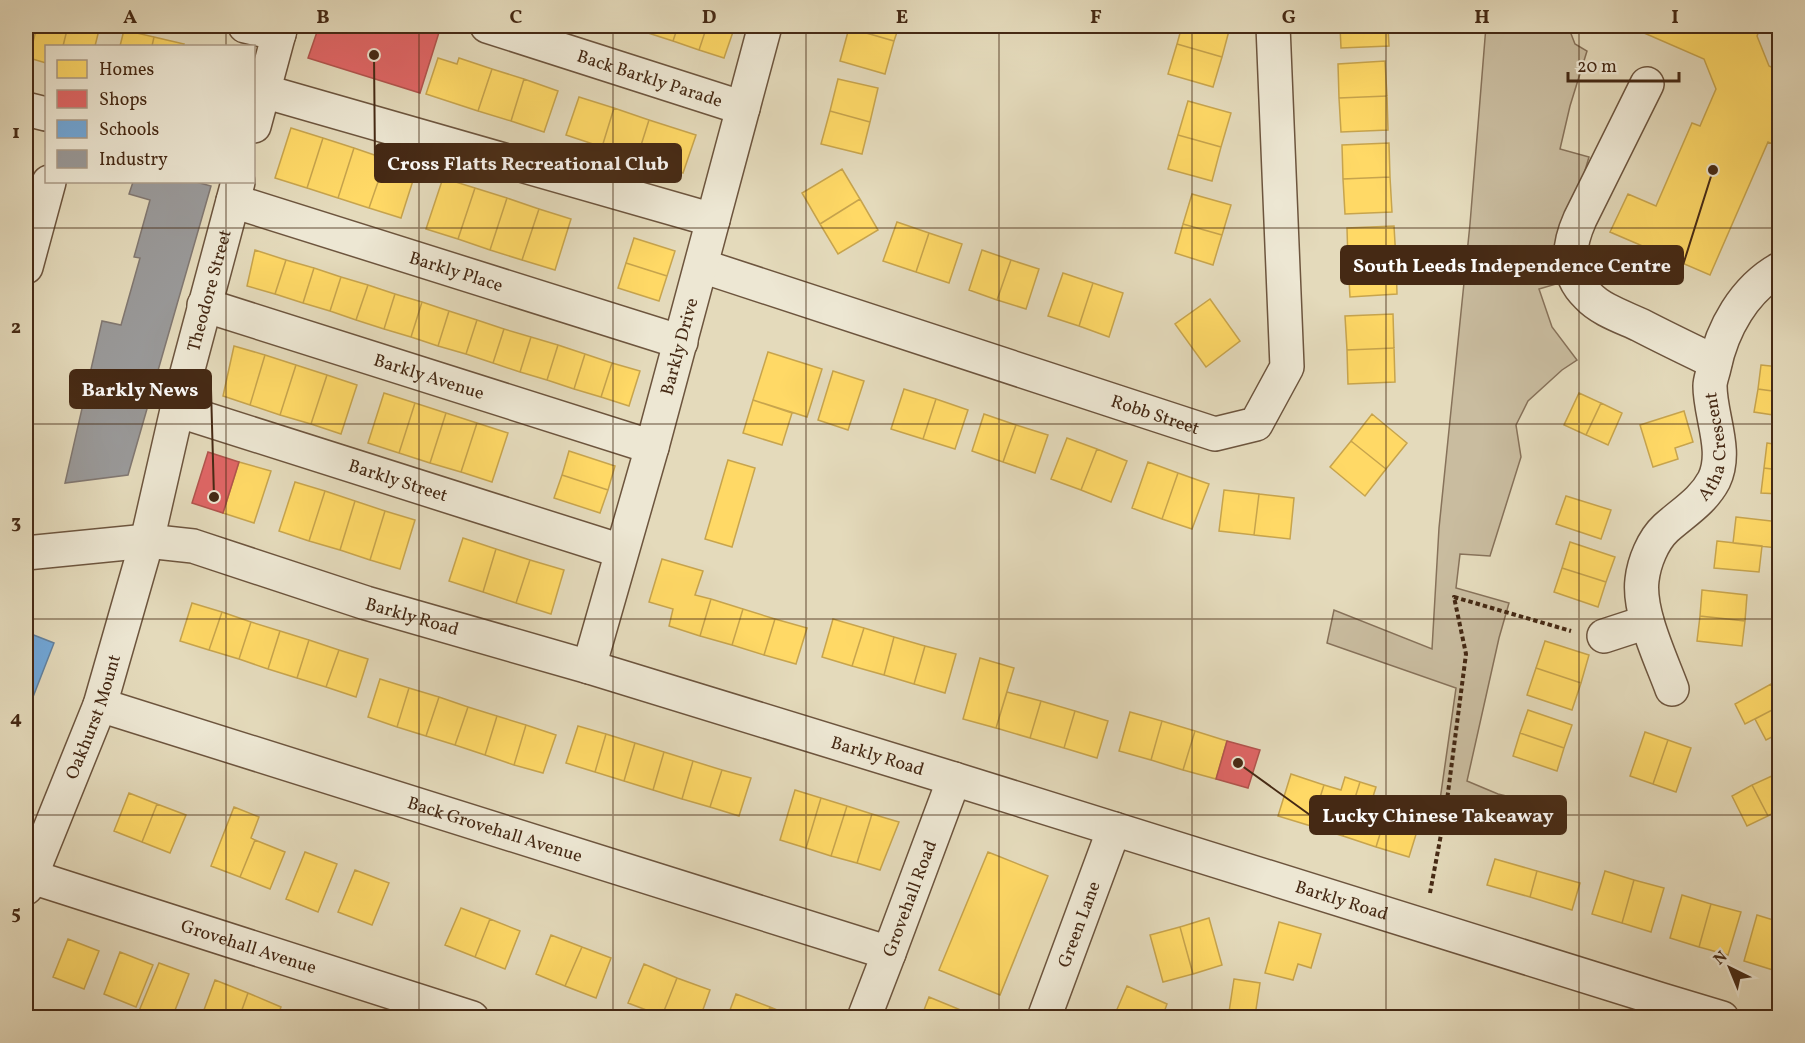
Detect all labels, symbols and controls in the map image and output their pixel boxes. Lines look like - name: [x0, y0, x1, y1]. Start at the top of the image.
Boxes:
- text: A: [123, 4, 137, 32]
- text: B: [316, 4, 330, 32]
- text: C: [510, 4, 523, 32]
- text: D: [702, 4, 716, 32]
- text: E: [896, 4, 908, 32]
- text: F: [1090, 4, 1102, 32]
- text: G: [1282, 4, 1296, 32]
- text: H: [1474, 4, 1490, 32]
- text: I: [1671, 4, 1679, 32]
- legend: [45, 45, 255, 183]
- street label: Back Barkly Parade: [573, 45, 725, 115]
- scale bar: [1568, 45, 1679, 83]
- text: 20 m: [1577, 55, 1617, 80]
- text: Homes: [99, 58, 154, 83]
- text: Shops: [99, 88, 147, 113]
- text: Schools: [99, 118, 159, 143]
- text: 1: [12, 119, 20, 147]
- callout: Cross Flatts Recreational Club: [375, 144, 681, 182]
- text: Industry: [99, 148, 168, 173]
- text: Cross Flatts Recreational Club: [387, 151, 669, 179]
- street label: Theodore Street: [182, 227, 239, 355]
- street label: Barkly Place: [406, 246, 506, 299]
- callout: South Leeds Independence Centre: [1341, 246, 1683, 284]
- text: South Leeds Independence Centre: [1353, 253, 1671, 281]
- street label: Barkly Drive: [655, 295, 705, 398]
- text: 2: [11, 314, 21, 342]
- street label: Barkly Avenue: [370, 348, 487, 407]
- callout: Barkly News: [70, 370, 211, 408]
- text: Barkly News: [81, 377, 199, 405]
- street label: Robb Street: [1107, 390, 1202, 442]
- street label: Atha Crescent: [1693, 391, 1733, 507]
- street label: Barkly Street: [345, 454, 451, 509]
- text: 3: [11, 509, 21, 537]
- street label: Barkly Road: [362, 592, 461, 643]
- street label: Oakhurst Mount: [60, 652, 128, 784]
- text: 4: [10, 705, 22, 733]
- street label: Barkly Road: [828, 731, 927, 783]
- street label: Back Grovehall Avenue: [404, 791, 585, 870]
- callout: Lucky Chinese Takeaway: [1310, 796, 1566, 834]
- text: Lucky Chinese Takeaway: [1322, 803, 1554, 831]
- street label: Grovehall Road: [878, 837, 944, 961]
- street label: Barkly Road: [1292, 875, 1391, 928]
- street label: Green Lane: [1053, 878, 1108, 972]
- text: 5: [11, 900, 21, 928]
- street label: Grovehall Avenue: [177, 914, 319, 981]
- north arrow: [1700, 938, 1760, 998]
- text: N: [1709, 946, 1733, 971]

